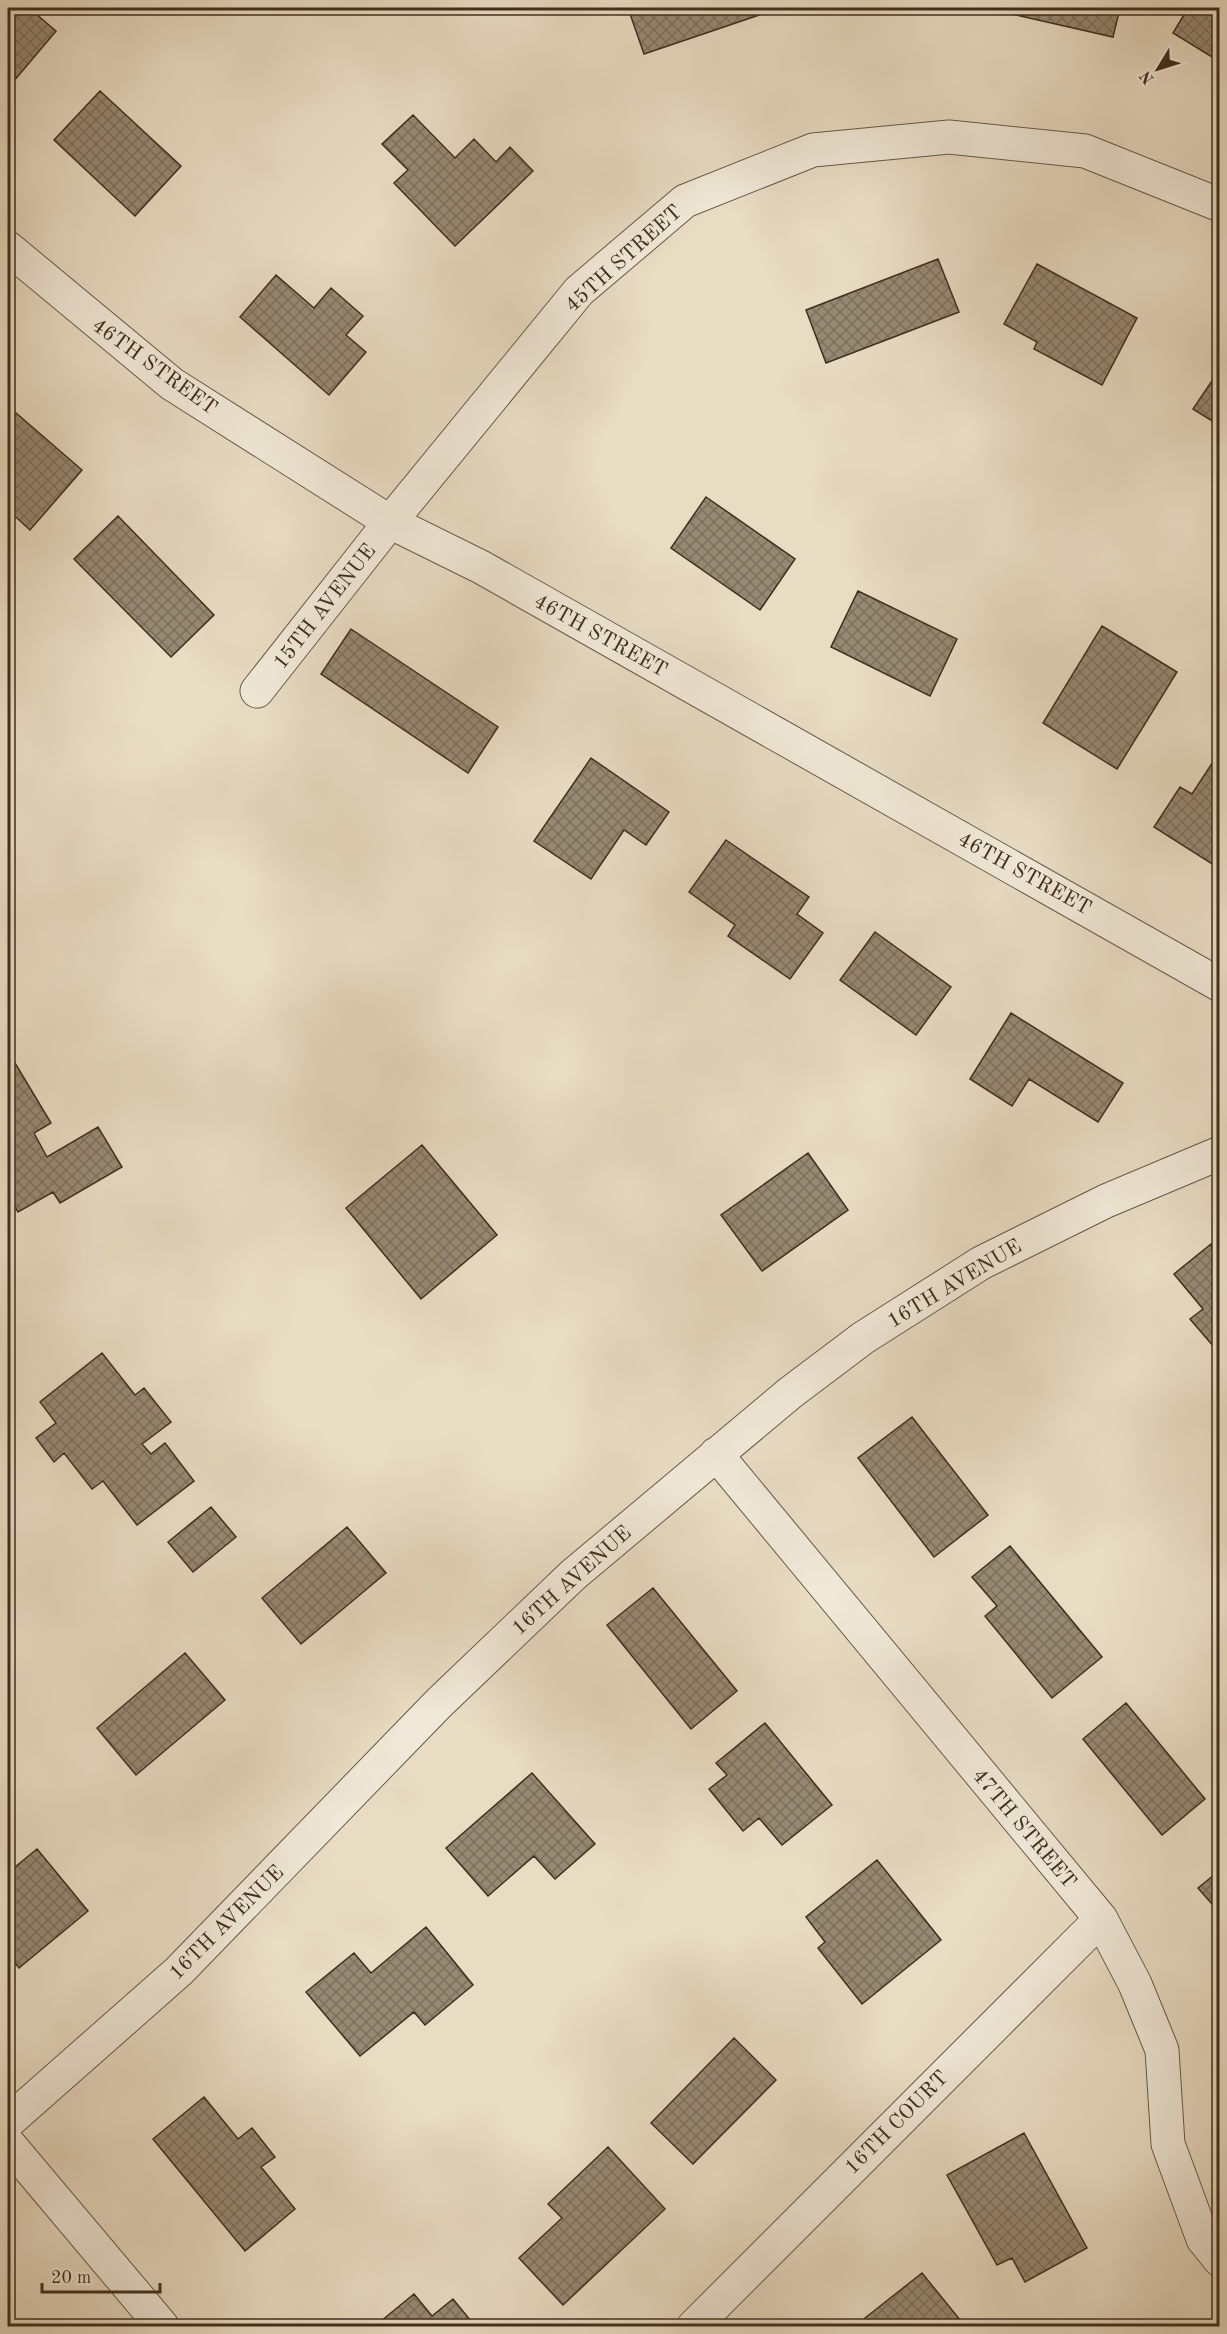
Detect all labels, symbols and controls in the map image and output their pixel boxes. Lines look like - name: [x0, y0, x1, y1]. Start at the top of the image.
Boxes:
- north arrow: [1128, 39, 1188, 99]
- text: N: [1137, 67, 1158, 87]
- street label: 45TH STREET: [562, 202, 686, 317]
- street label: 46TH STREET: [88, 315, 220, 419]
- street label: 15TH AVENUE: [270, 541, 380, 673]
- street label: 46TH STREET: [530, 591, 670, 682]
- street label: 46TH STREET: [954, 829, 1094, 920]
- street label: 16TH AVENUE: [884, 1236, 1025, 1332]
- street label: 16TH AVENUE: [508, 1522, 636, 1640]
- street label: 47TH STREET: [968, 1765, 1080, 1893]
- street label: 16TH AVENUE: [166, 1862, 288, 1984]
- street label: 16TH COURT: [841, 2067, 953, 2179]
- scale bar: [42, 2256, 160, 2294]
- text: 20 m: [51, 2269, 91, 2287]

